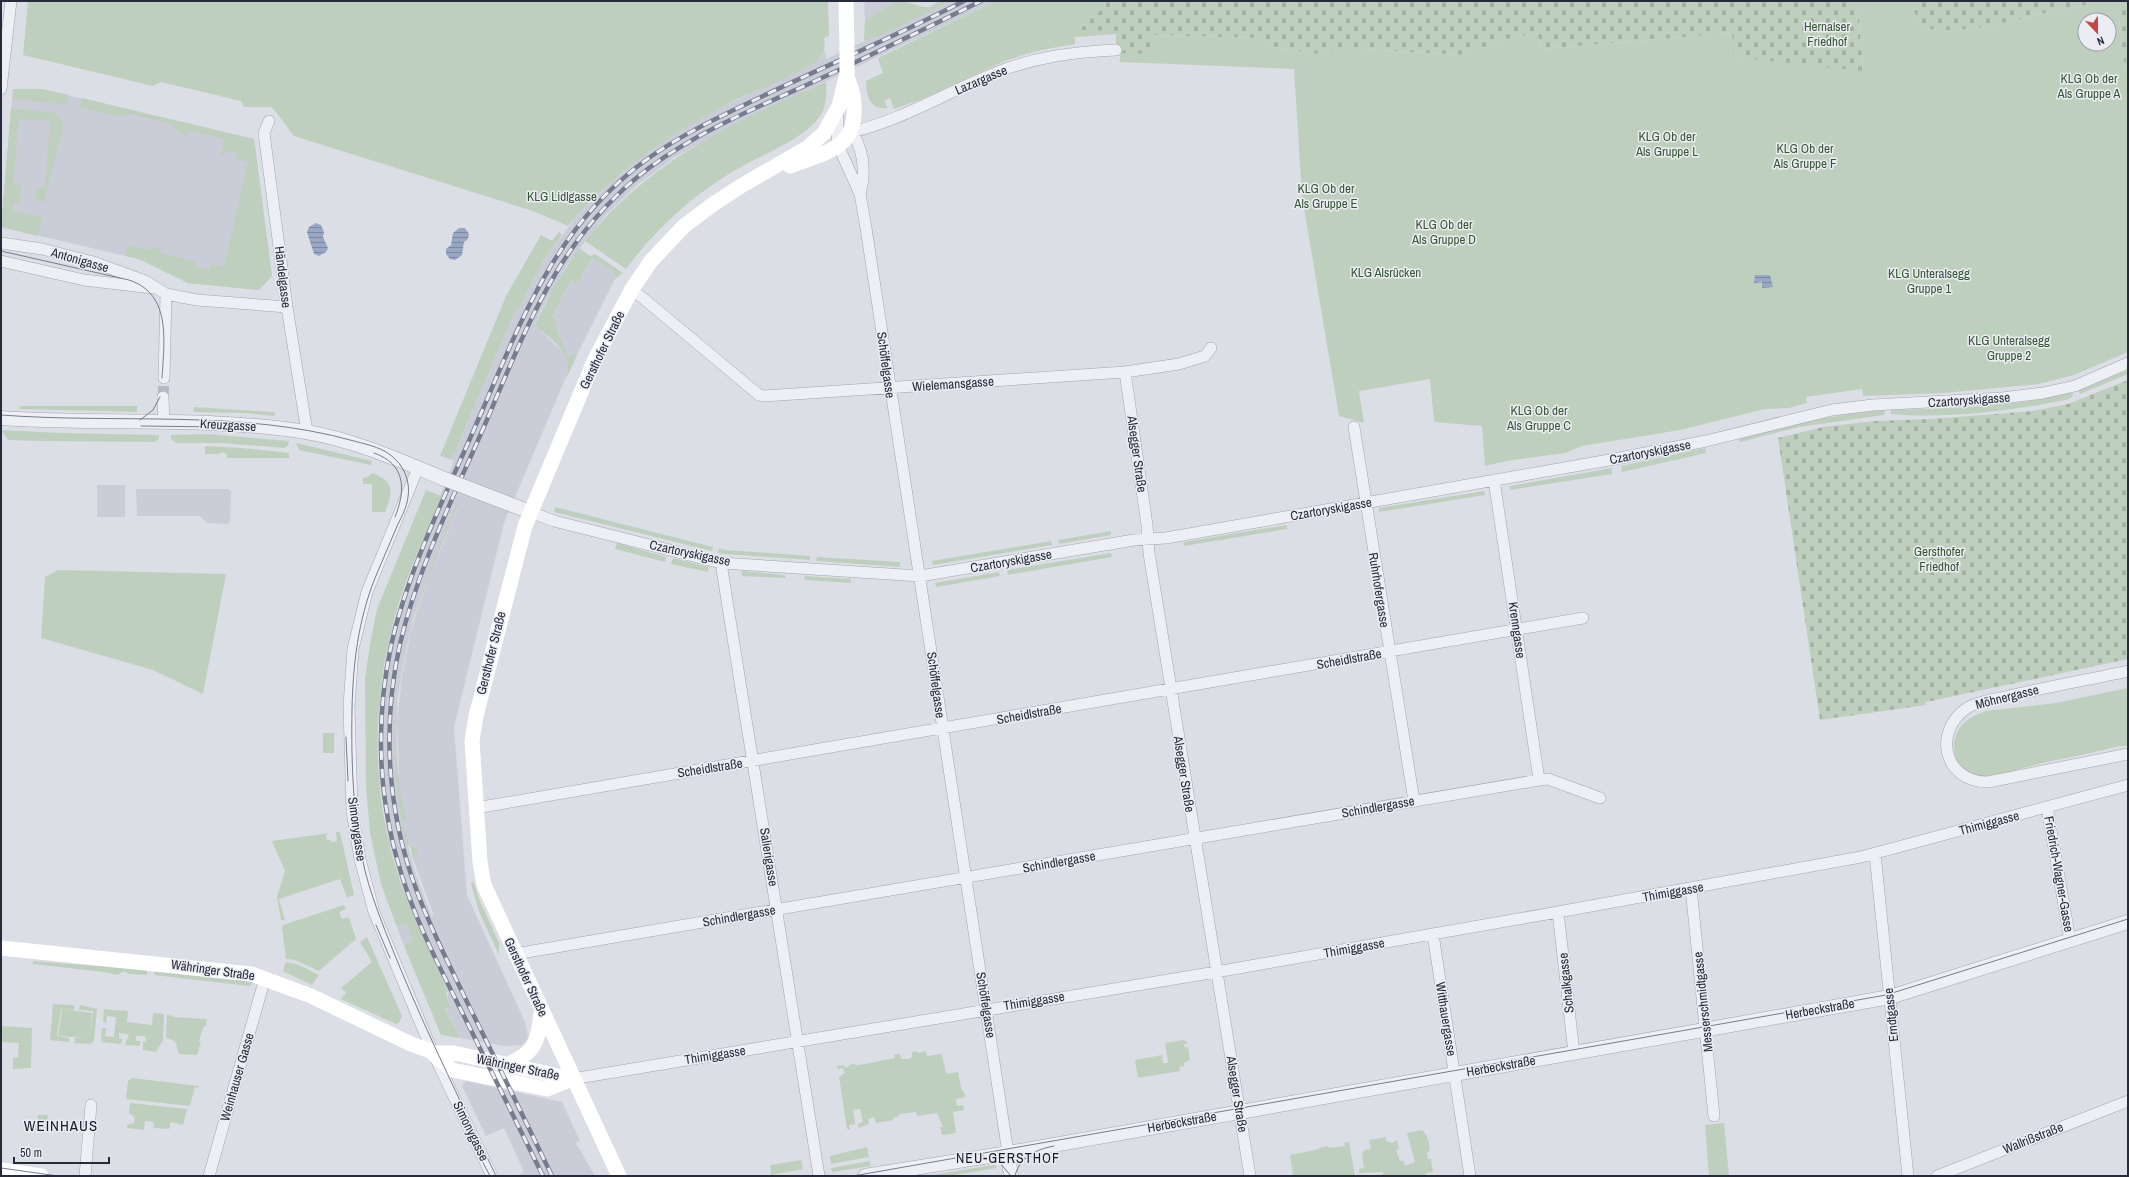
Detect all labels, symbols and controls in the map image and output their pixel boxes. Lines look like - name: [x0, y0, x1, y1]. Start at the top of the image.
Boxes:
- north arrow: [2077, 12, 2117, 52]
- park label: Hernalser Friedhof: [1804, 18, 1851, 50]
- text: N: [2095, 34, 2106, 49]
- street label: Lazargasse: [952, 61, 1010, 99]
- park label: KLG Ob der Als Gruppe A: [2057, 70, 2121, 102]
- park label: KLG Ob der Als Gruppe L: [1635, 128, 1698, 160]
- park label: KLG Ob der Als Gruppe F: [1773, 140, 1837, 172]
- park label: KLG Ob der Als Gruppe E: [1293, 180, 1358, 212]
- park label: KLG Lidlgasse: [527, 188, 597, 205]
- park label: KLG Ob der Als Gruppe D: [1411, 216, 1476, 248]
- street label: Antonigasse: [48, 243, 111, 276]
- street label: Händelgasse: [271, 245, 295, 309]
- park label: KLG Alsrücken: [1351, 264, 1421, 281]
- park label: KLG Unteralsegg Gruppe 1: [1888, 265, 1970, 297]
- street label: Gersthofer Straße: [576, 308, 628, 392]
- street label: Schöffelgasse: [873, 331, 899, 399]
- park label: KLG Unteralsegg Gruppe 2: [1968, 332, 2050, 364]
- street label: Wielemansgasse: [912, 373, 994, 395]
- street label: Czartoryskigasse: [1927, 389, 2011, 411]
- park label: KLG Ob der Als Gruppe C: [1506, 402, 1571, 434]
- street label: Alsegger Straße: [1123, 414, 1151, 493]
- street label: Kreuzgasse: [199, 415, 257, 435]
- street label: Czartoryskigasse: [1608, 436, 1692, 468]
- street label: Czartoryskigasse: [1289, 493, 1373, 525]
- street label: Czartoryskigasse: [648, 536, 732, 570]
- park label: Gersthofer Friedhof: [1914, 543, 1965, 575]
- street label: Czartoryskigasse: [969, 545, 1053, 577]
- street label: Ruhrhofergasse: [1365, 551, 1393, 629]
- street label: Krenngasse: [1505, 601, 1529, 659]
- street label: Gersthofer Straße: [472, 609, 510, 696]
- street label: Scheidlstraße: [1315, 645, 1383, 673]
- street label: Schöffelgasse: [923, 651, 949, 719]
- street label: Möhnergasse: [1974, 681, 2040, 713]
- street label: Scheidlstraße: [995, 700, 1063, 728]
- street label: Alsegger Straße: [1169, 734, 1198, 813]
- street label: Scheidlstraße: [676, 754, 744, 782]
- street label: Schindlergasse: [1340, 792, 1416, 822]
- street label: Simonygasse: [344, 796, 370, 862]
- street label: Thimiggasse: [1957, 807, 2021, 839]
- street label: Friedrich-Wagner-Gasse: [2040, 815, 2078, 933]
- street label: Salierigasse: [756, 826, 782, 888]
- street label: Schindlergasse: [1021, 847, 1097, 877]
- street label: Thimiggasse: [1641, 878, 1705, 906]
- street label: Schindlergasse: [701, 901, 777, 931]
- street label: Thimiggasse: [1322, 934, 1386, 962]
- street label: Gersthofer Straße: [500, 935, 552, 1019]
- street label: Messerschmidtgasse: [1689, 951, 1717, 1053]
- street label: Schalkgasse: [1554, 952, 1578, 1014]
- street label: Währinger Straße: [170, 956, 256, 984]
- street label: Schöffelgasse: [972, 971, 1000, 1039]
- street label: Witthauergasse: [1432, 981, 1460, 1057]
- street label: Erndtgasse: [1880, 987, 1902, 1043]
- street label: Thimiggasse: [1002, 988, 1066, 1014]
- street label: Herbeckstraße: [1784, 995, 1856, 1023]
- street label: Weinhauser Gasse: [216, 1031, 258, 1123]
- street label: Thimiggasse: [683, 1042, 747, 1068]
- street label: Währinger Straße: [475, 1050, 561, 1084]
- street label: Herbeckstraße: [1465, 1052, 1537, 1080]
- street label: Alsegger Straße: [1222, 1054, 1251, 1133]
- street label: Simonygasse: [449, 1098, 493, 1164]
- street label: Herbeckstraße: [1146, 1108, 1218, 1136]
- district label: WEINHAUS: [24, 1115, 98, 1136]
- street label: Wallrißstraße: [2000, 1118, 2066, 1158]
- scale bar: [14, 1139, 109, 1165]
- text: 50 m: [20, 1145, 42, 1161]
- district label: NEU-GERSTHOF: [956, 1149, 1060, 1167]

